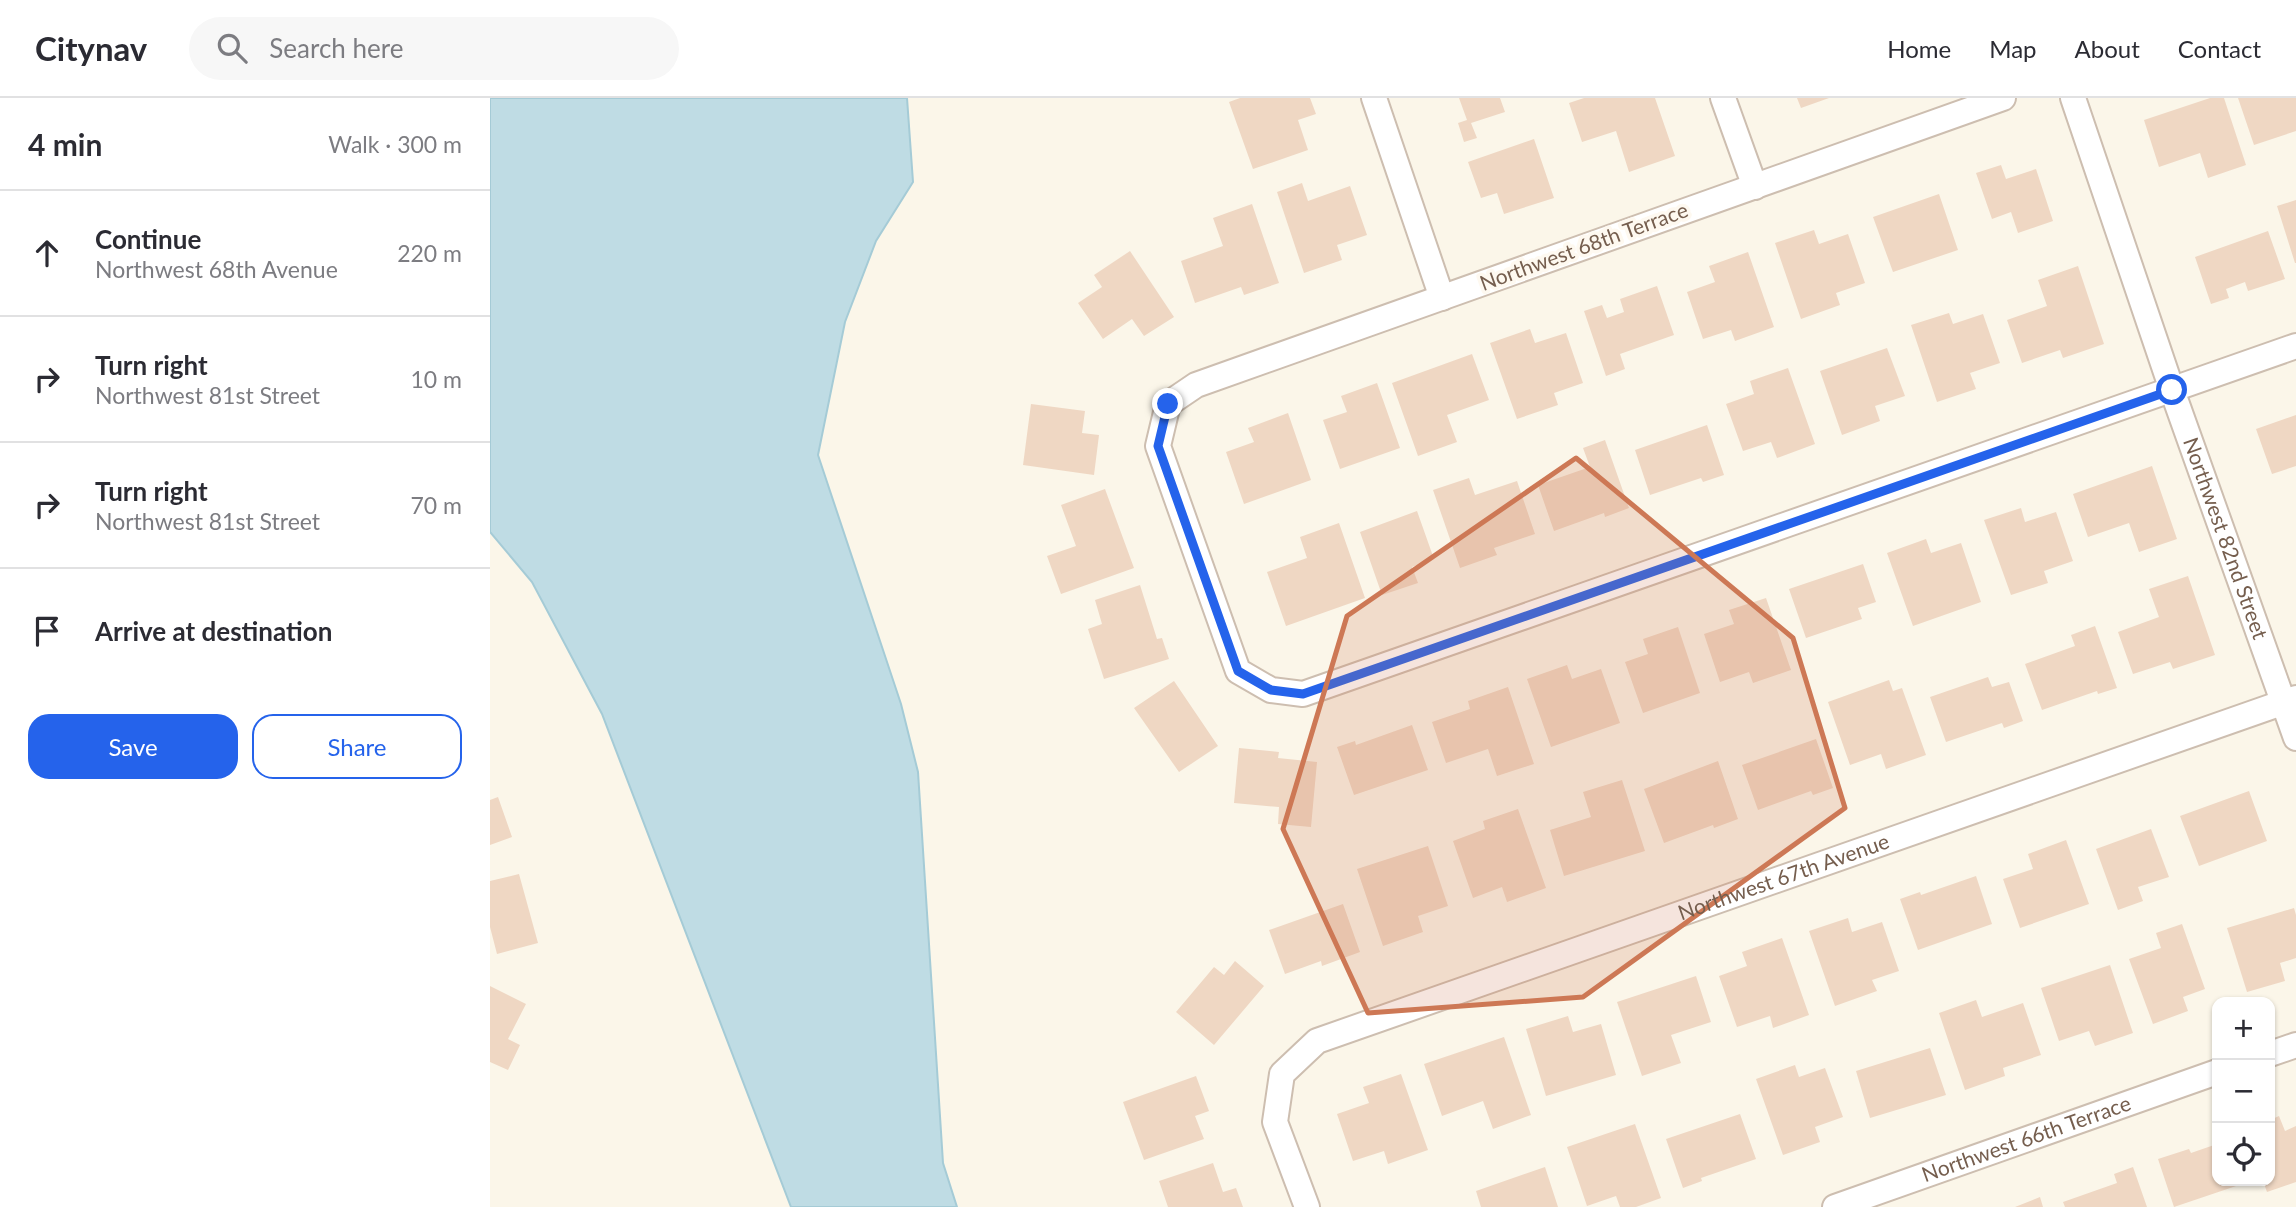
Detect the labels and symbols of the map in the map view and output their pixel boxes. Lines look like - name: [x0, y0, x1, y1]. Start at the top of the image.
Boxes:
- street label: Northwest 68th Terrace: [1476, 196, 1691, 295]
- route start: [2156, 374, 2187, 405]
- route end: [1152, 388, 1183, 419]
- street label: Northwest 82nd Street: [2179, 434, 2274, 643]
- street label: Northwest 67th Avenue: [1674, 828, 1892, 925]
- street label: Northwest 66th Terrace: [1918, 1090, 2134, 1186]

